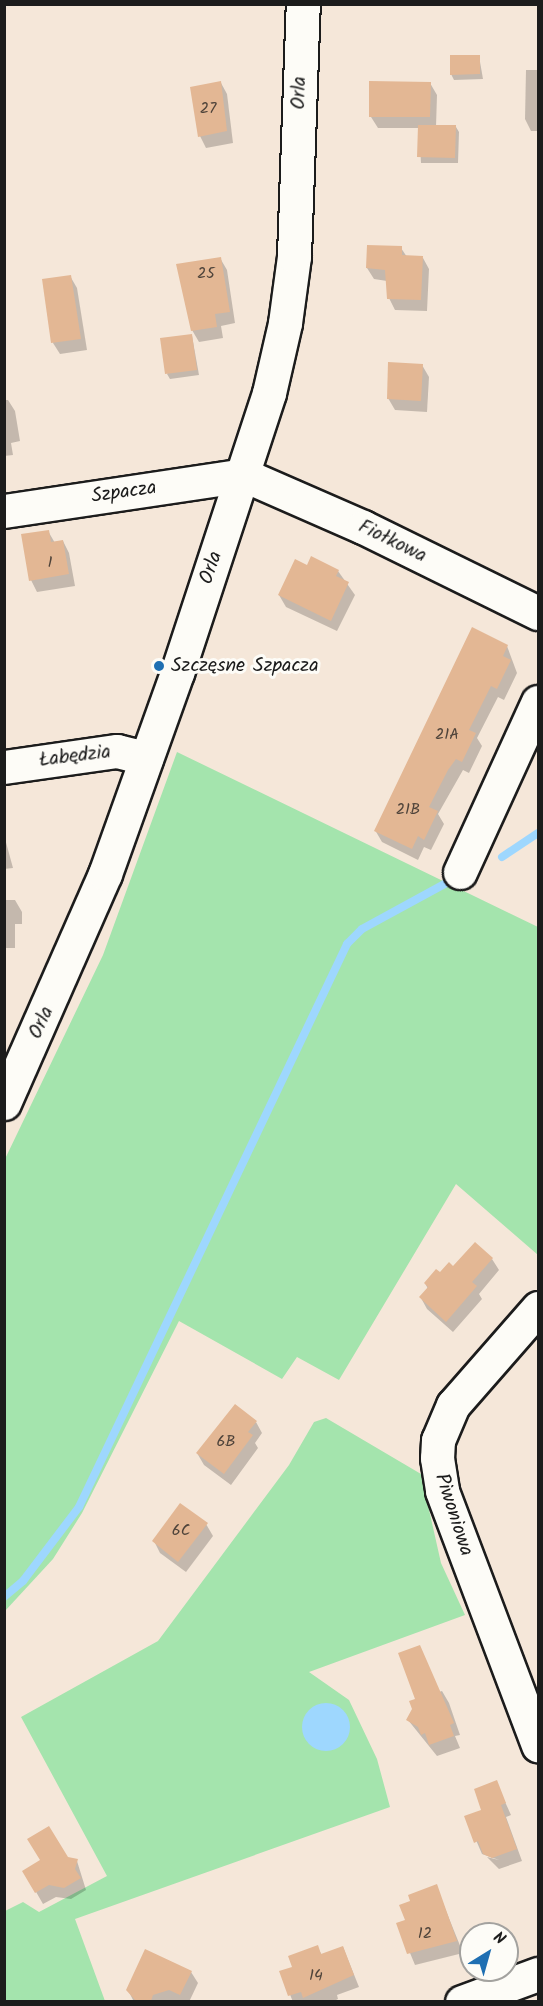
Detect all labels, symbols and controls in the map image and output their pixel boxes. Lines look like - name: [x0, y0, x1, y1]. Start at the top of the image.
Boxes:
- street label: Orla: [287, 76, 313, 110]
- house number: 27: [200, 99, 216, 119]
- house number: 25: [197, 264, 215, 284]
- street label: Szpacza: [90, 477, 158, 509]
- street label: Fiołkowa: [354, 515, 430, 569]
- street label: Orla: [195, 548, 229, 588]
- house number: 1: [47, 553, 53, 573]
- place label: Szczęsne Szpacza: [171, 654, 319, 678]
- marker: Szczęsne Szpacza: [152, 659, 166, 673]
- house number: 21A: [435, 725, 459, 745]
- street label: Łabędzia: [38, 741, 112, 773]
- house number: 21B: [396, 800, 420, 820]
- street label: Orla: [24, 1003, 60, 1043]
- house number: 6B: [216, 1432, 236, 1452]
- street label: Piwoniowa: [428, 1471, 478, 1559]
- house number: 6C: [172, 1521, 190, 1541]
- north arrow: [459, 1922, 519, 1982]
- house number: 12: [418, 1924, 432, 1944]
- text: N: [487, 1926, 510, 1952]
- house number: 14: [309, 1966, 323, 1986]

